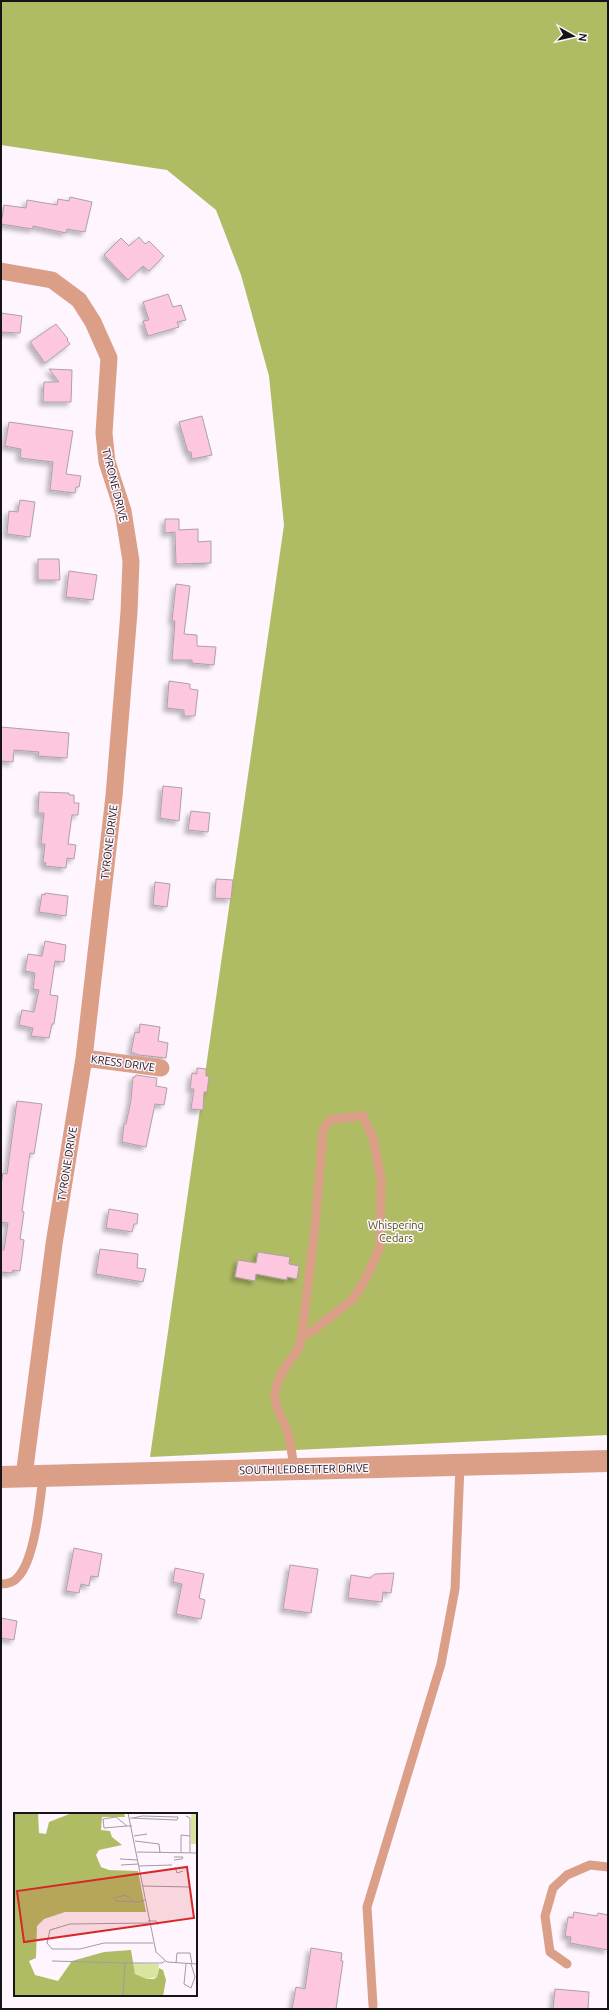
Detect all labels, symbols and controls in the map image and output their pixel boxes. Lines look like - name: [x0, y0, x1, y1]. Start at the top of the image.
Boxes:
- north arrow: [553, 16, 593, 56]
- text: N: [576, 32, 589, 42]
- street label: TYRONE DRIVE: [100, 447, 130, 523]
- street label: TYRONE DRIVE: [98, 804, 120, 880]
- street label: KRESS DRIVE: [90, 1053, 156, 1073]
- street label: TYRONE DRIVE: [55, 1126, 79, 1202]
- park label: Whispering Cedars: [368, 1219, 424, 1244]
- street label: SOUTH LEDBETTER DRIVE: [239, 1462, 369, 1476]
- inset map: [14, 1813, 197, 1996]

